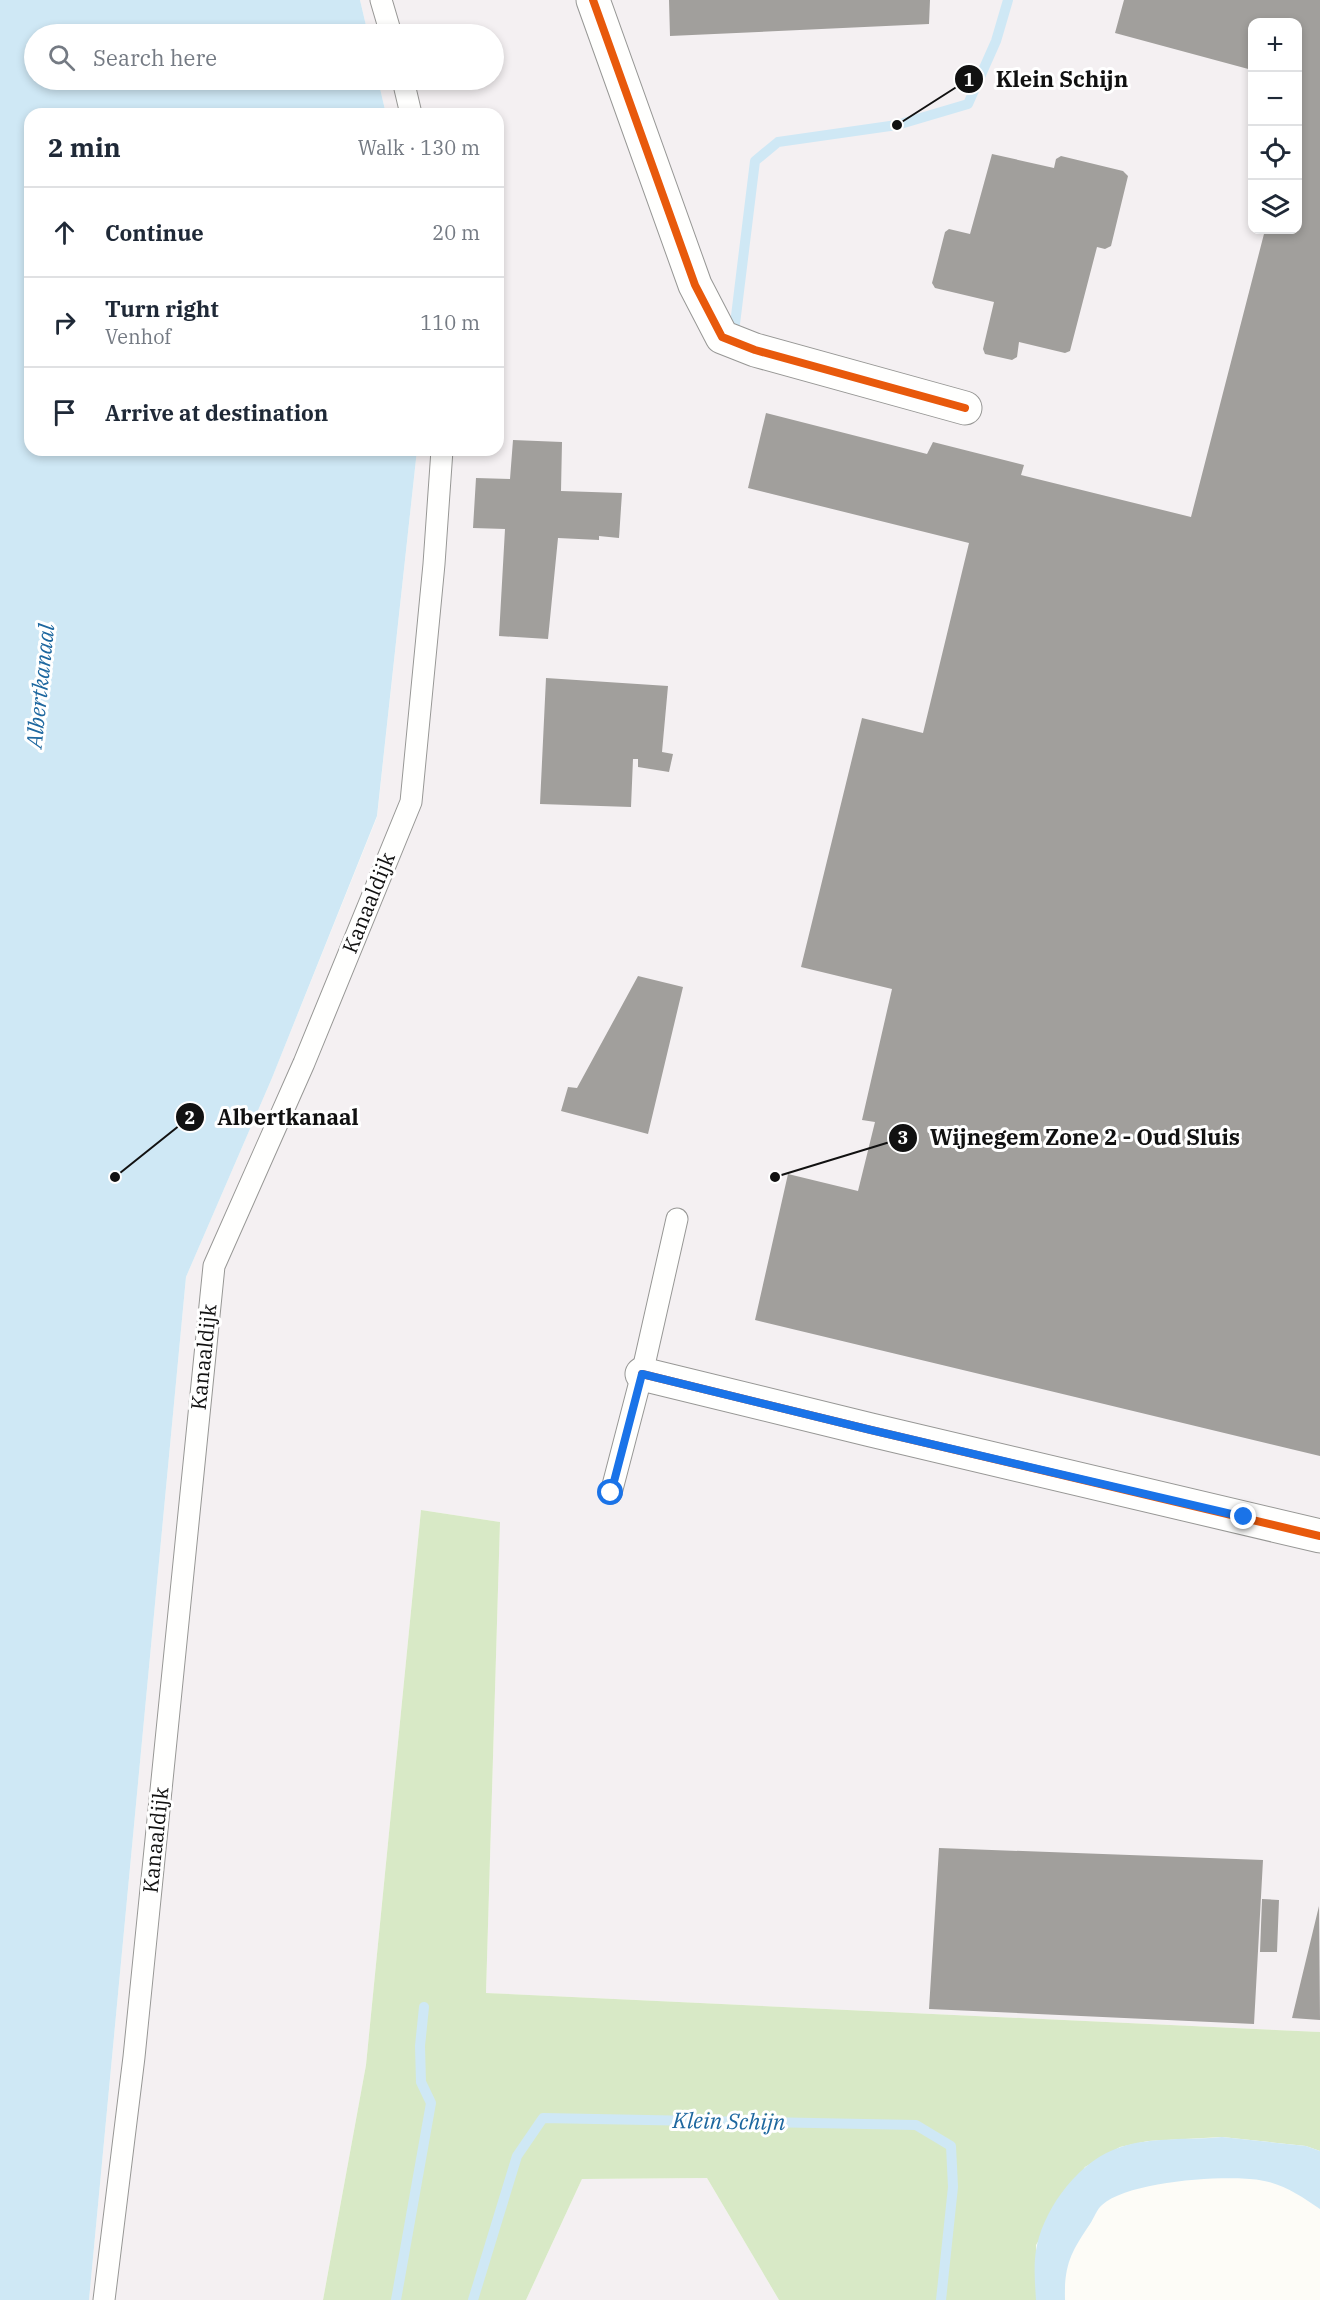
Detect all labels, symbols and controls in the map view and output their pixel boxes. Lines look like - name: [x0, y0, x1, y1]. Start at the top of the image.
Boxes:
- map controls: [1248, 18, 1302, 234]
- button: +: [1248, 18, 1302, 72]
- search box: [24, 24, 504, 90]
- icon: search: [45, 41, 78, 74]
- text: Search here: [93, 43, 217, 72]
- callout: Klein Schijn: [954, 59, 1141, 99]
- text: Klein Schijn: [996, 64, 1128, 93]
- text: 1: [964, 68, 975, 91]
- button: −: [1248, 72, 1302, 126]
- button: locate: [1248, 126, 1302, 180]
- text: 2 min: [48, 130, 121, 164]
- text: Walk · 130 m: [358, 134, 480, 161]
- button: layers: [1248, 180, 1302, 234]
- icon: ahead: [48, 216, 81, 249]
- text: Continue: [105, 218, 204, 247]
- text: 20 m: [432, 219, 480, 246]
- text: Turn right: [105, 294, 219, 323]
- icon: right: [48, 306, 81, 339]
- text: 110 m: [420, 309, 480, 336]
- text: Venhof: [105, 323, 171, 350]
- icon: arrive: [48, 396, 81, 429]
- text: Arrive at destination: [105, 398, 328, 427]
- water label: Albertkanaal: [18, 622, 61, 751]
- street label: Kanaaldijk: [335, 847, 401, 957]
- callout: Albertkanaal: [175, 1097, 370, 1137]
- text: Albertkanaal: [217, 1102, 359, 1131]
- text: 2: [185, 1106, 195, 1129]
- callout: Wijnegem Zone 2 - Oud Sluis: [888, 1118, 1252, 1158]
- text: Wijnegem Zone 2 - Oud Sluis: [930, 1122, 1240, 1151]
- text: 3: [898, 1126, 908, 1149]
- street label: Kanaaldijk: [184, 1302, 223, 1411]
- route start: [597, 1479, 623, 1505]
- route end: [1230, 1503, 1256, 1529]
- street label: Kanaaldijk: [136, 1785, 175, 1894]
- water label: Klein Schijn: [671, 2105, 786, 2136]

